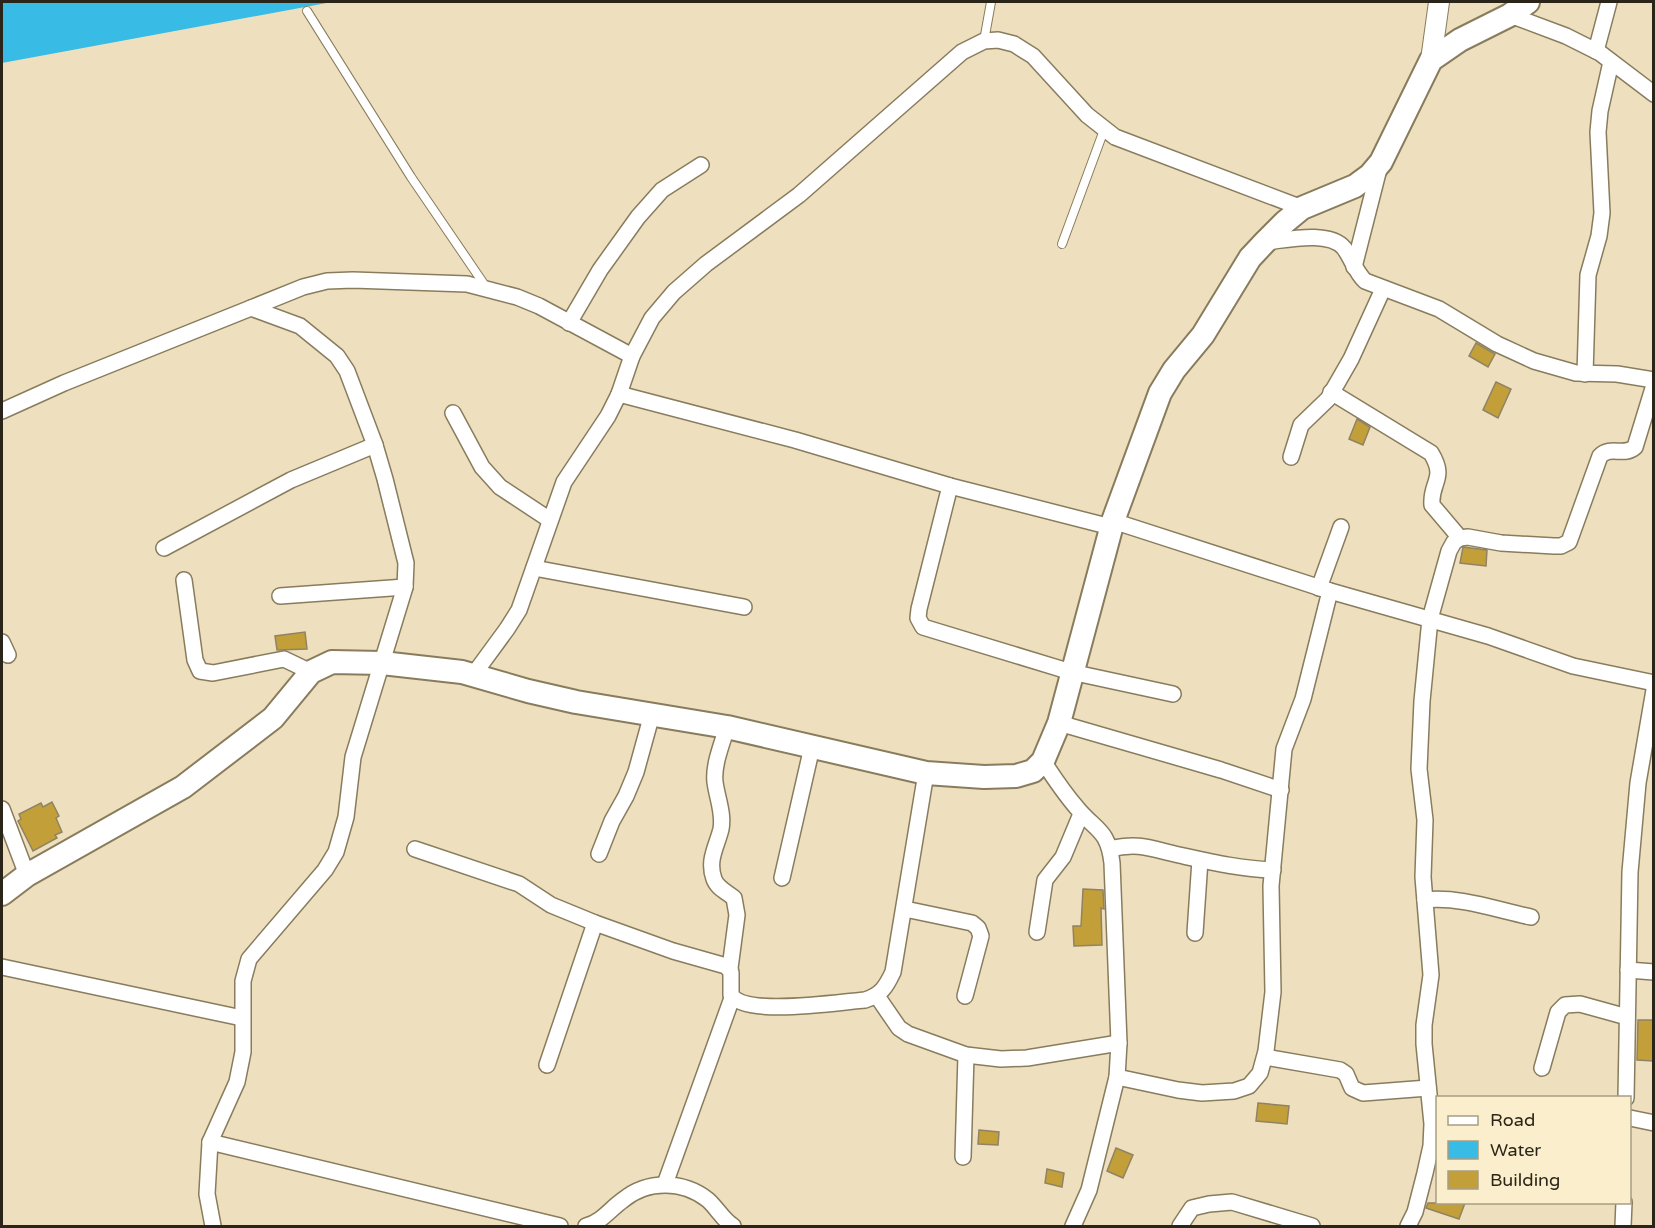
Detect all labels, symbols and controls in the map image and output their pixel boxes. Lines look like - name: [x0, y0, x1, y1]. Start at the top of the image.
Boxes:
- legend: [1436, 1096, 1631, 1204]
- text: Road: [1490, 1109, 1535, 1131]
- text: Water: [1490, 1139, 1541, 1161]
- text: Building: [1490, 1169, 1560, 1191]

